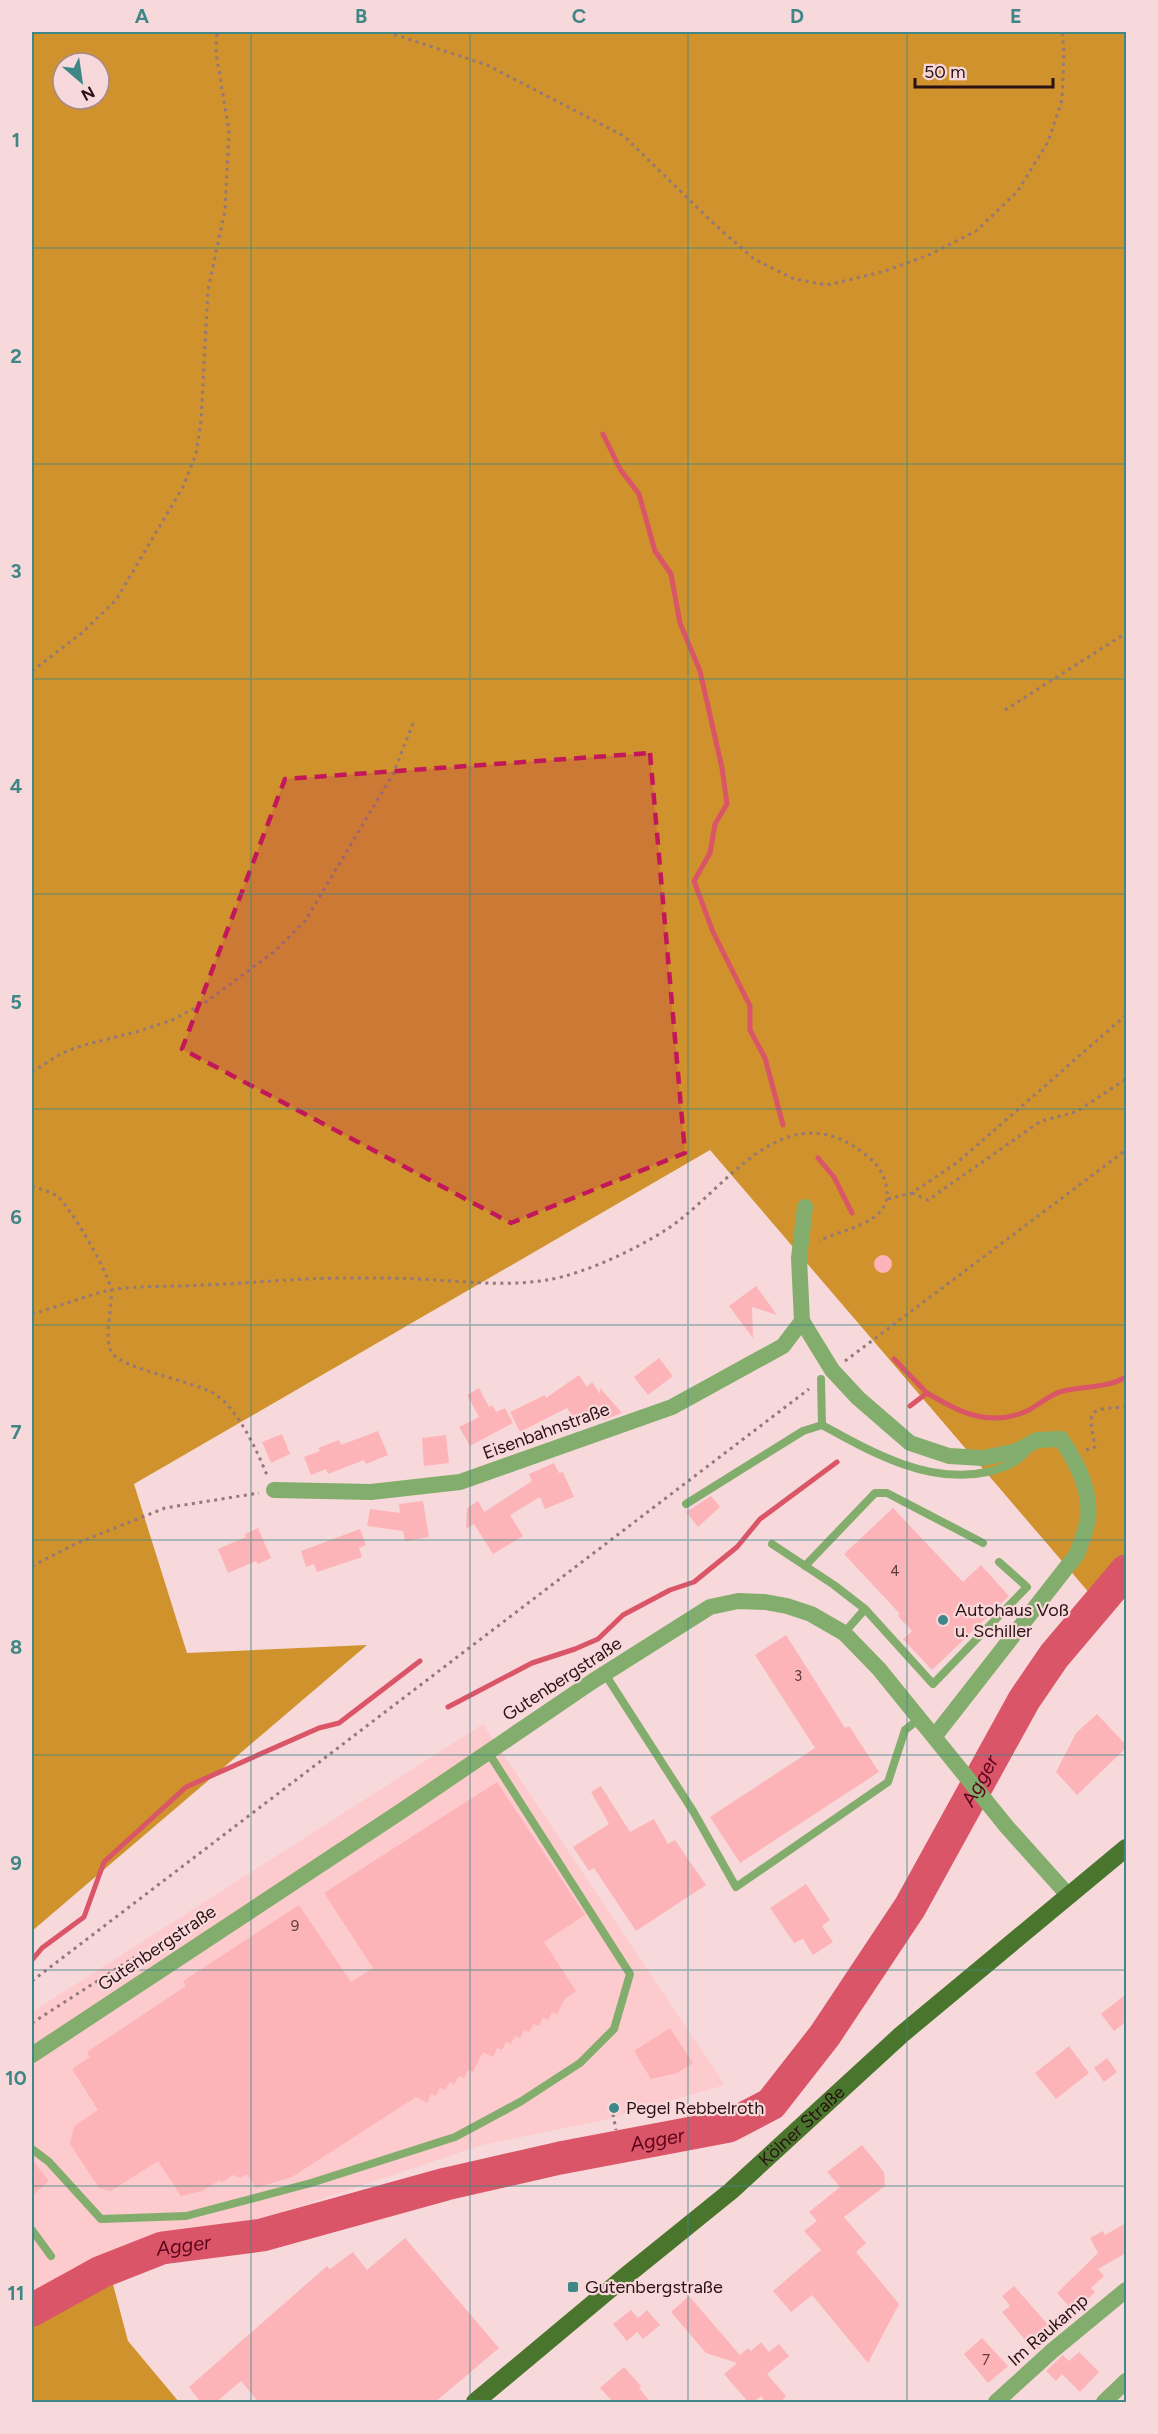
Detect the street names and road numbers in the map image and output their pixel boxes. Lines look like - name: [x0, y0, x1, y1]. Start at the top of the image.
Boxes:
- street label: Eisenbahnstraße: [480, 1398, 613, 1464]
- street label: Gutenbergstraße: [498, 1632, 626, 1726]
- street label: Gutenbergstraße: [94, 1900, 220, 1996]
- street label: Kölner Straße: [754, 2081, 850, 2171]
- street label: Im Raukamp: [1003, 2289, 1093, 2371]

